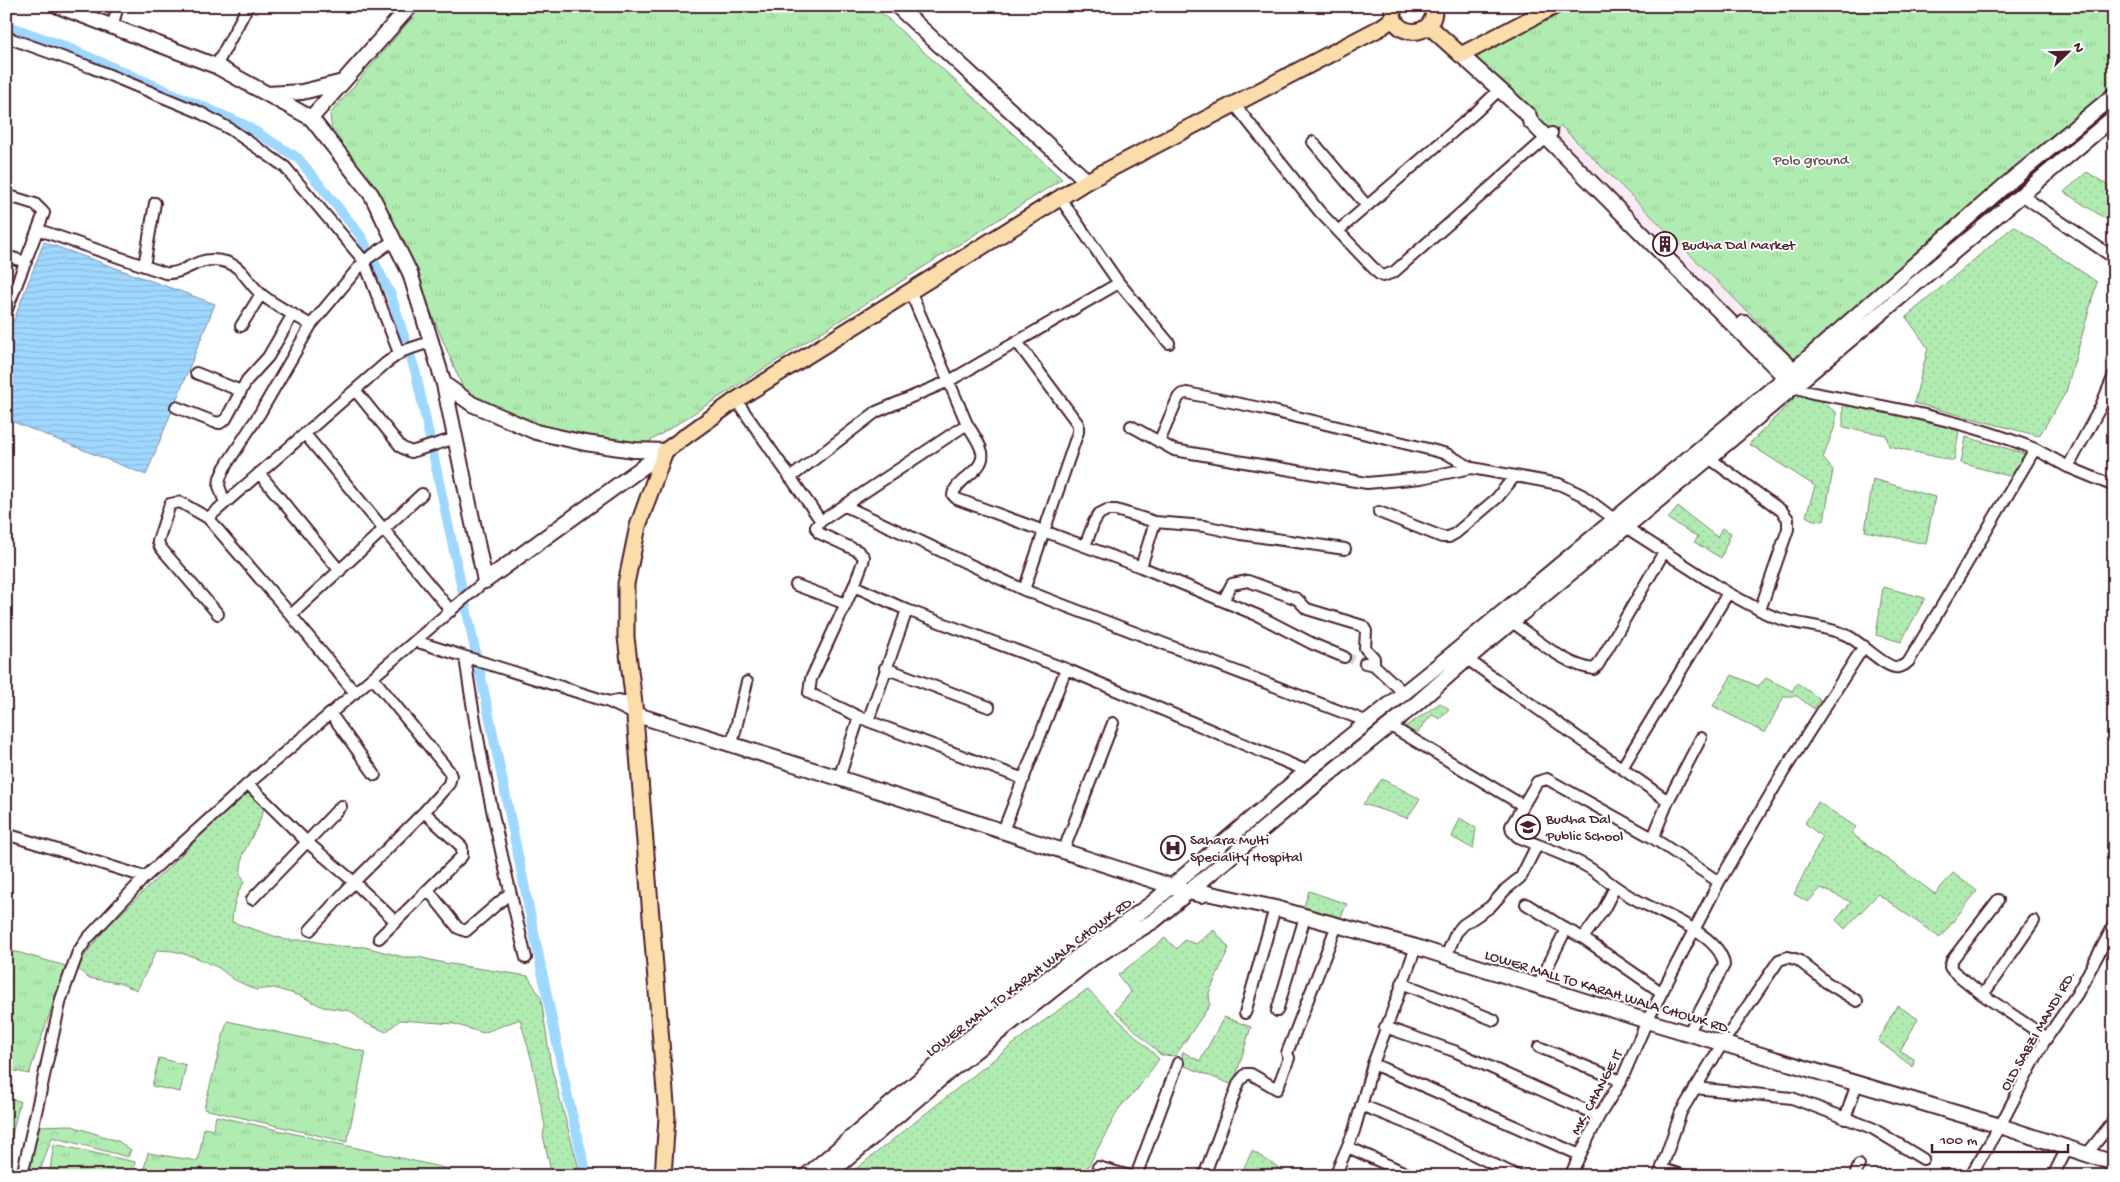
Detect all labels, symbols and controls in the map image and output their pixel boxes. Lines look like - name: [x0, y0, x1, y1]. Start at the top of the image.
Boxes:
- north arrow: [2042, 28, 2092, 78]
- text: N: [2068, 40, 2087, 55]
- park label: Polo ground: [1772, 152, 1850, 170]
- building icon: Budha Dal Market: [1652, 231, 1678, 257]
- place label: Budha Dal Market: [1681, 237, 1797, 255]
- place label: Budha Dal Public School: [1545, 811, 1623, 846]
- school or university icon: Budha Dal Public School: [1515, 814, 1541, 840]
- place label: Sahara Multi Speciality Hospital: [1190, 832, 1303, 867]
- hospital icon: Sahara Multi Speciality Hospital: [1160, 835, 1186, 861]
- street label: LOWER MALL TO KARAH WALA CHOWK RD.: [923, 892, 1140, 1061]
- street label: LOWER MALL TO KARAH WALA CHOWK RD.: [1482, 947, 1735, 1039]
- street label: OLD SABZI MANDI RD.: [1997, 967, 2081, 1095]
- street label: MK, CHANGE IT: [1568, 1046, 1628, 1139]
- scale bar: [1932, 1122, 2069, 1154]
- text: 100 m: [1939, 1132, 1978, 1150]

